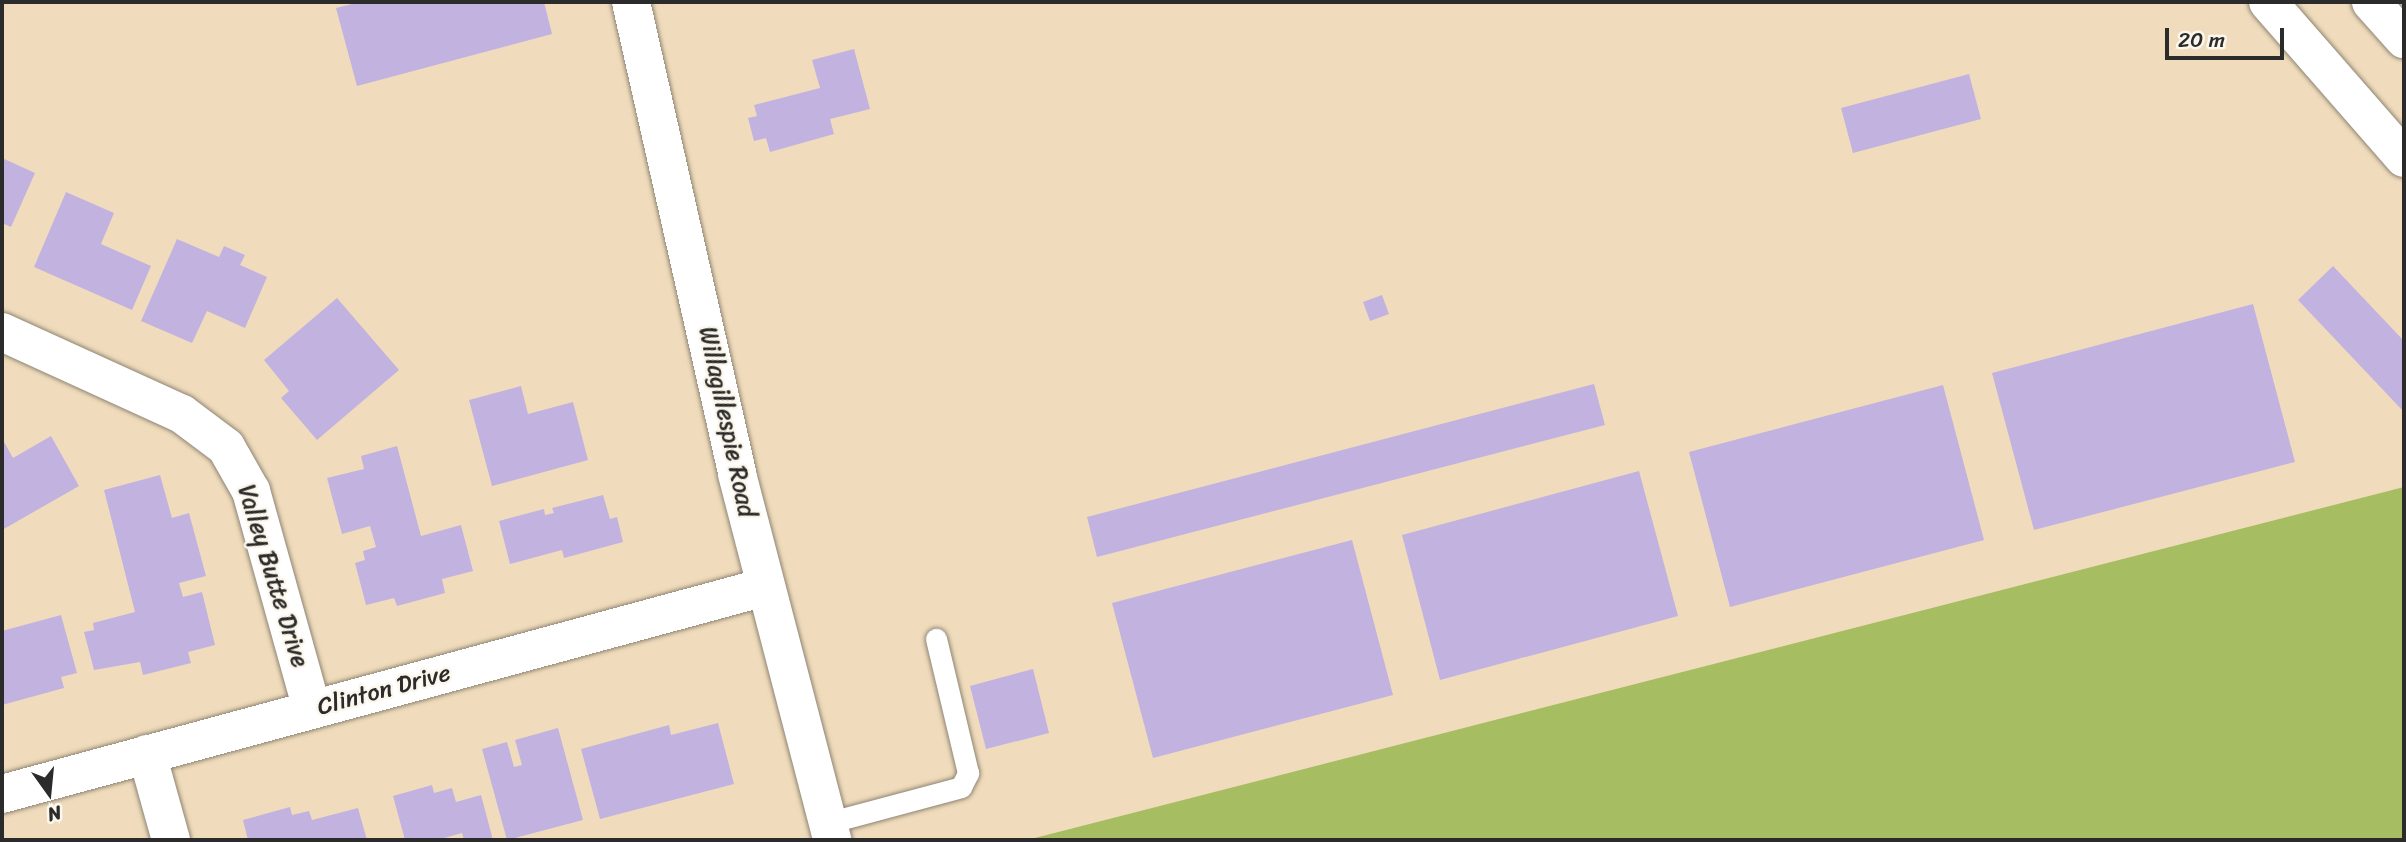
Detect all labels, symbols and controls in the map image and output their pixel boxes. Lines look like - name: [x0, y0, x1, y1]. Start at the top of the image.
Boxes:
- scale bar: [2168, 14, 2287, 58]
- text: 20 m: [2178, 21, 2225, 59]
- street label: Willagillespie Road: [693, 324, 761, 520]
- street label: Valley Butte Drive: [231, 481, 315, 671]
- street label: Clinton Drive: [314, 658, 454, 722]
- north arrow: [14, 758, 84, 828]
- text: N: [44, 796, 65, 831]

